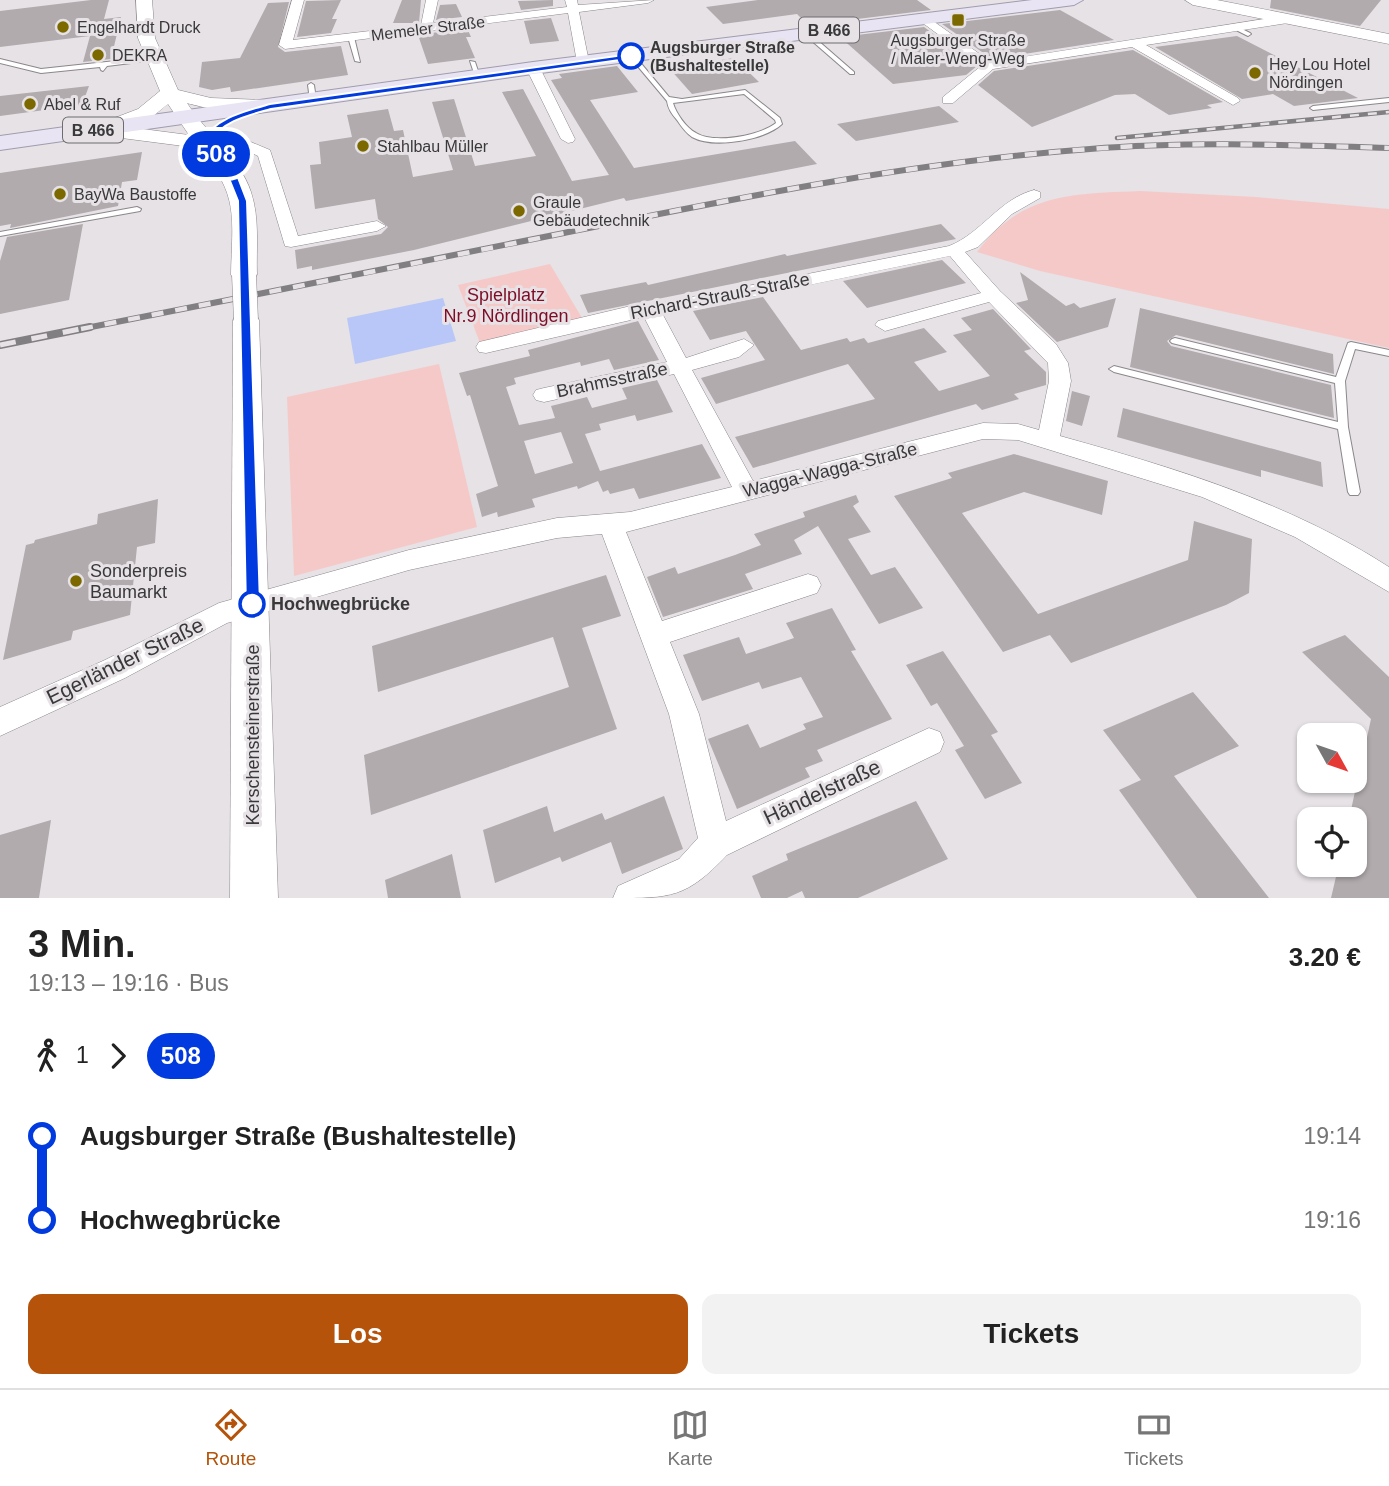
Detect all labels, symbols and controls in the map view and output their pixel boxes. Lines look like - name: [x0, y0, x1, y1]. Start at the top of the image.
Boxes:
- marker: Augsburger Straße / Maler-Weng-Weg: [950, 12, 966, 28]
- street label: Memeler Straße: [370, 13, 486, 44]
- road number: B 466: [799, 18, 859, 42]
- marker: Engelhardt Druck: [55, 19, 71, 35]
- place label: Engelhardt Druck: [77, 19, 202, 36]
- place label: Augsburger Straße / Maler-Weng-Weg: [890, 32, 1026, 67]
- place label: Augsburger Straße (Bushaltestelle): [650, 39, 795, 74]
- marker: Augsburger Straße (Bushaltestelle): [618, 43, 644, 69]
- marker: DEKRA: [90, 47, 106, 63]
- place label: DEKRA: [112, 47, 167, 64]
- place label: Hey Lou Hotel Nördingen: [1269, 56, 1370, 91]
- marker: Hey Lou Hotel Nördingen: [1247, 65, 1263, 81]
- marker: Abel & Ruf: [22, 96, 38, 112]
- place label: Abel & Ruf: [44, 96, 121, 113]
- road number: B 466: [63, 118, 123, 142]
- line badge: 508: [176, 131, 256, 177]
- marker: Stahlbau Müller: [355, 138, 371, 154]
- place label: Stahlbau Müller: [377, 138, 489, 155]
- text: 508: [196, 140, 236, 167]
- marker: BayWa Baustoffe: [52, 186, 68, 202]
- place label: BayWa Baustoffe: [74, 186, 197, 203]
- place label: Graule Gebäudetechnik: [533, 194, 651, 229]
- marker: Graule Gebäudetechnik: [511, 203, 527, 219]
- street label: Richard-Strauß-Straße: [629, 269, 811, 323]
- park label: Spielplatz Nr.9 Nördlingen: [443, 285, 569, 326]
- street label: Brahmsstraße: [555, 358, 669, 402]
- street label: Wagga-Wagga-Straße: [741, 439, 919, 501]
- place label: Sonderpreis Baumarkt: [90, 561, 187, 602]
- marker: Sonderpreis Baumarkt: [68, 573, 84, 589]
- marker: Hochwegbrücke: [239, 591, 265, 617]
- place label: Hochwegbrücke: [271, 594, 410, 614]
- street label: Egerländer Straße: [43, 613, 207, 708]
- street label: Kerschensteinerstraße: [243, 644, 263, 826]
- north arrow: [1297, 723, 1367, 793]
- map controls: [1297, 723, 1367, 877]
- street label: Händelstraße: [760, 754, 884, 829]
- button: locate: [1297, 807, 1367, 877]
- text: 3 Min.: [28, 923, 136, 965]
- text: 3.20 €: [1289, 942, 1361, 972]
- text: 19:13 – 19:16 · Bus: [28, 970, 229, 996]
- icon: walk: [28, 1037, 66, 1075]
- icon: forward: [99, 1037, 137, 1075]
- text: 1: [76, 1042, 89, 1068]
- text: 508: [161, 1042, 201, 1069]
- text: Augsburger Straße (Bushaltestelle): [80, 1121, 516, 1151]
- text: 19:14: [1303, 1123, 1361, 1149]
- text: Hochwegbrücke: [80, 1205, 281, 1235]
- text: 19:16: [1303, 1207, 1361, 1233]
- button: Los: [28, 1294, 688, 1374]
- button: Tickets: [702, 1294, 1361, 1374]
- tab: Route: [206, 1406, 256, 1470]
- tab: Karte: [667, 1406, 713, 1470]
- tab: Tickets: [1124, 1406, 1183, 1470]

